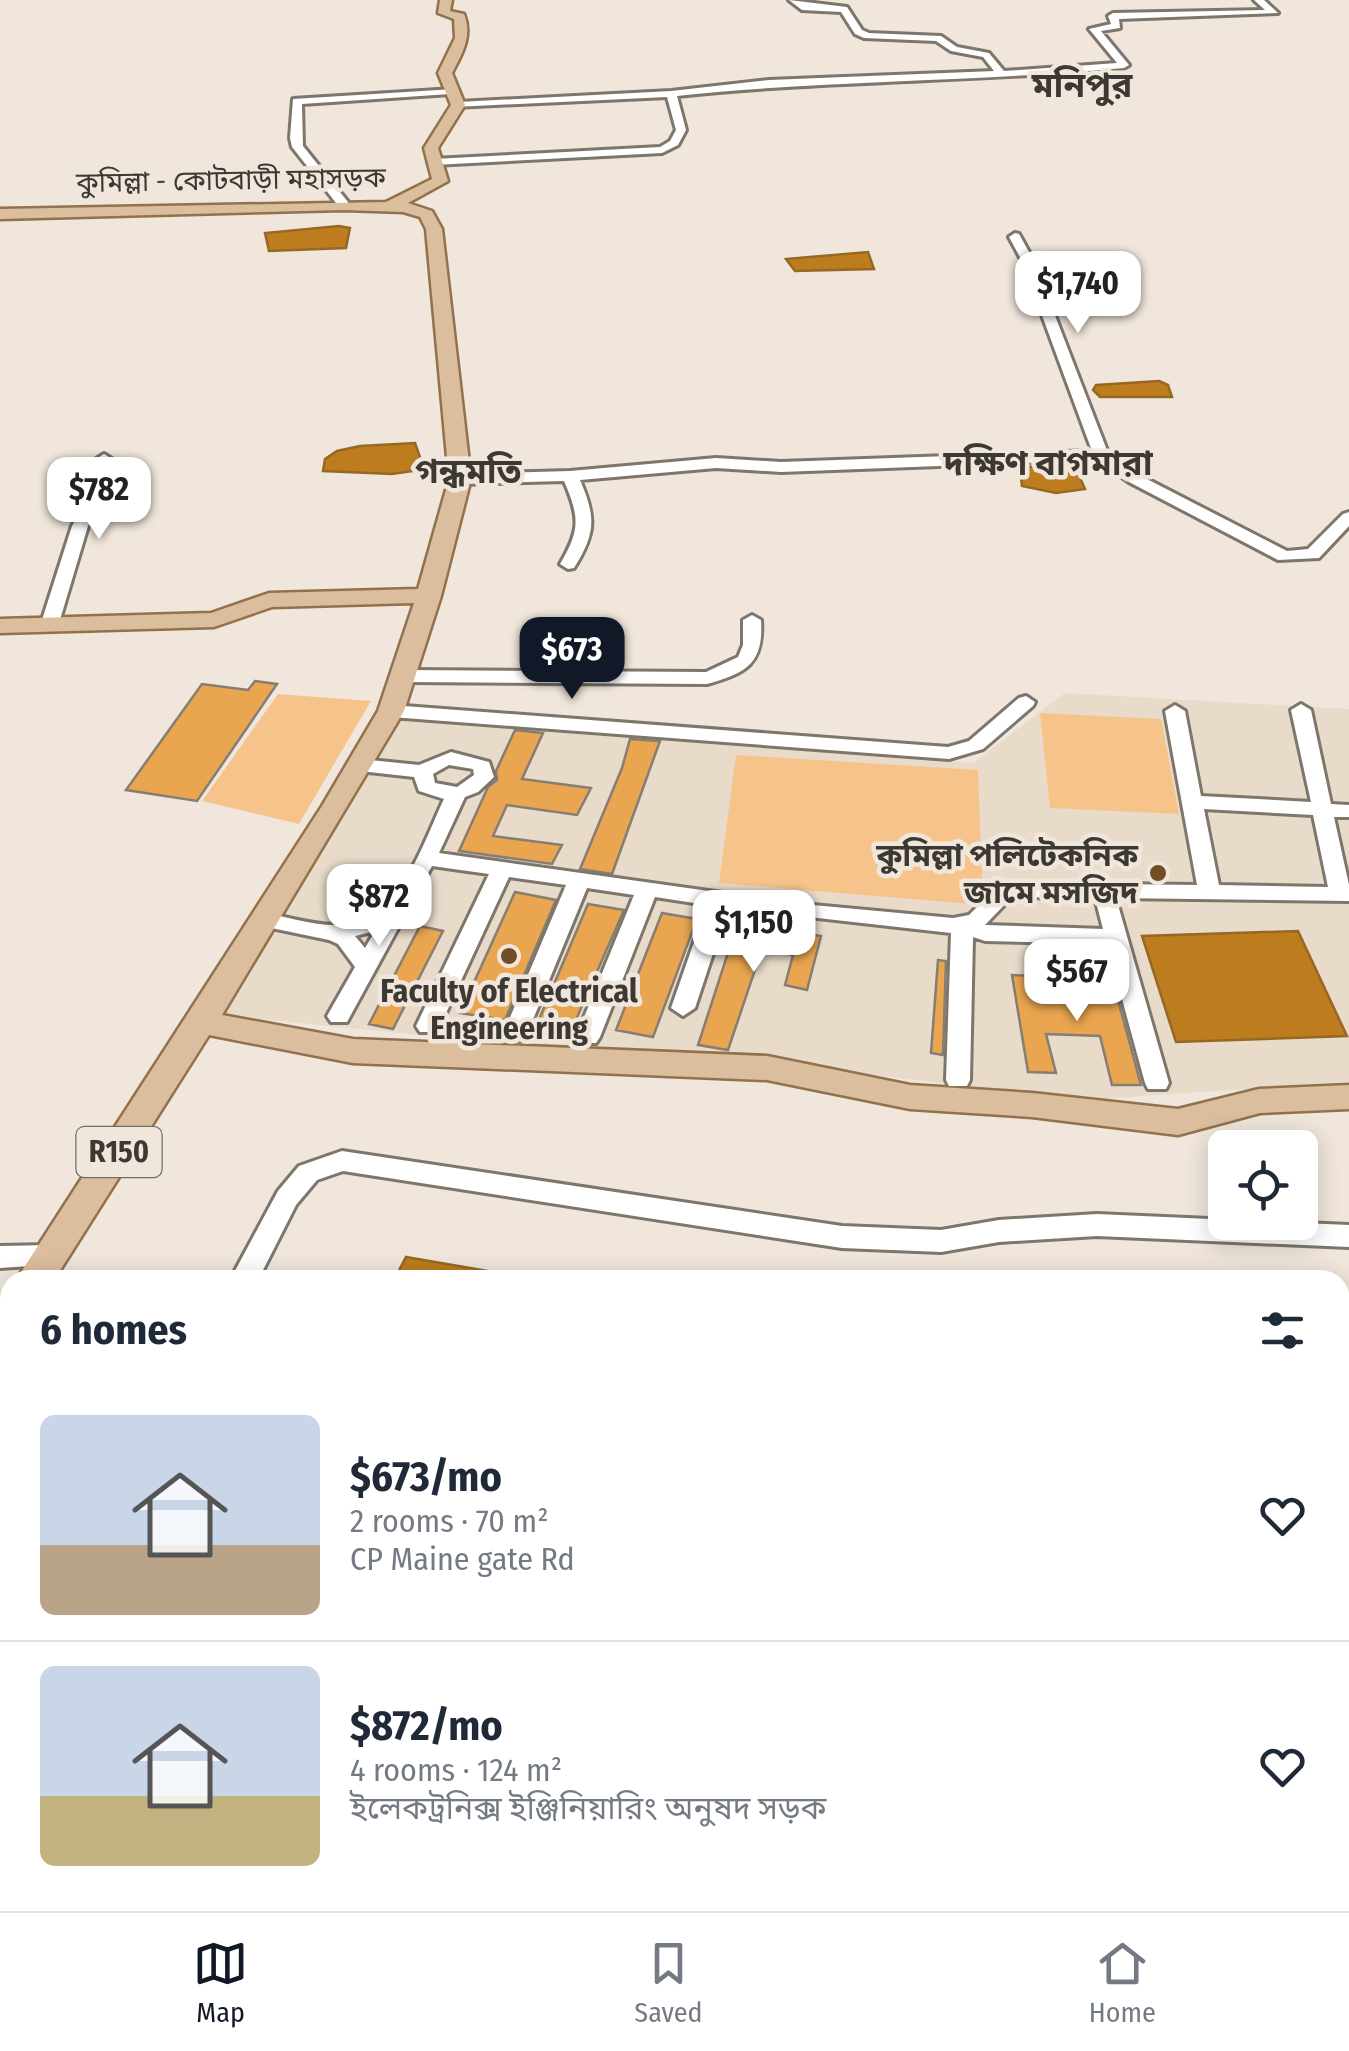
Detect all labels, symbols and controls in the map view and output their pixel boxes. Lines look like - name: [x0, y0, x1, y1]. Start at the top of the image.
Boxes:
- district label: মনিপুর: [1031, 64, 1133, 106]
- street label: কুমিল্লা - কোটবাড়ী মহাসড়ক: [75, 161, 387, 199]
- pin: $1,740: [997, 251, 1159, 336]
- text: $1,740: [1037, 264, 1119, 302]
- district label: দক্ষিণ বাগমারা: [942, 442, 1154, 484]
- district label: গন্ধমতি: [415, 450, 522, 492]
- pin: $782: [40, 457, 158, 542]
- text: $782: [69, 470, 129, 508]
- pin: $673: [513, 617, 631, 702]
- text: $673: [542, 630, 602, 668]
- place label: কুমিল্লা পলিটেকনিক জামে মসজিদ: [875, 836, 1139, 911]
- marker: কুমিল্লা পলিটেকনিক জামে মসজিদ: [1147, 862, 1169, 884]
- pin: $872: [320, 864, 438, 949]
- text: $872: [349, 877, 409, 915]
- pin: $1,150: [673, 890, 835, 975]
- text: $1,150: [714, 903, 794, 941]
- pin: $567: [1018, 939, 1136, 1024]
- marker: Faculty of Electrical Engineering: [498, 945, 520, 967]
- text: $567: [1046, 952, 1108, 990]
- place label: Faculty of Electrical Engineering: [380, 972, 638, 1047]
- road number: R150: [76, 1127, 162, 1177]
- map controls: [1208, 1130, 1318, 1240]
- button: locate: [1208, 1130, 1318, 1240]
- icon: filters: [1255, 1303, 1310, 1358]
- text: 6 homes: [40, 1305, 187, 1355]
- text: $673/mo: [350, 1452, 502, 1502]
- icon: home: [120, 1455, 240, 1575]
- icon: heart: [1255, 1488, 1310, 1543]
- text: 2 rooms · 70 m²: [350, 1502, 549, 1540]
- text: CP Maine gate Rd: [350, 1540, 575, 1578]
- text: $872/mo: [350, 1701, 503, 1751]
- icon: home: [120, 1706, 240, 1826]
- icon: heart: [1255, 1739, 1310, 1794]
- text: 4 rooms · 124 m²: [350, 1751, 562, 1789]
- text: ইলেকট্রনিক্স ইঞ্জিনিয়ারিং অনুষদ সড়ক: [350, 1789, 826, 1827]
- tab: Map: [193, 1936, 248, 2029]
- tab: Saved: [634, 1936, 703, 2029]
- tab: Home: [1089, 1936, 1156, 2029]

